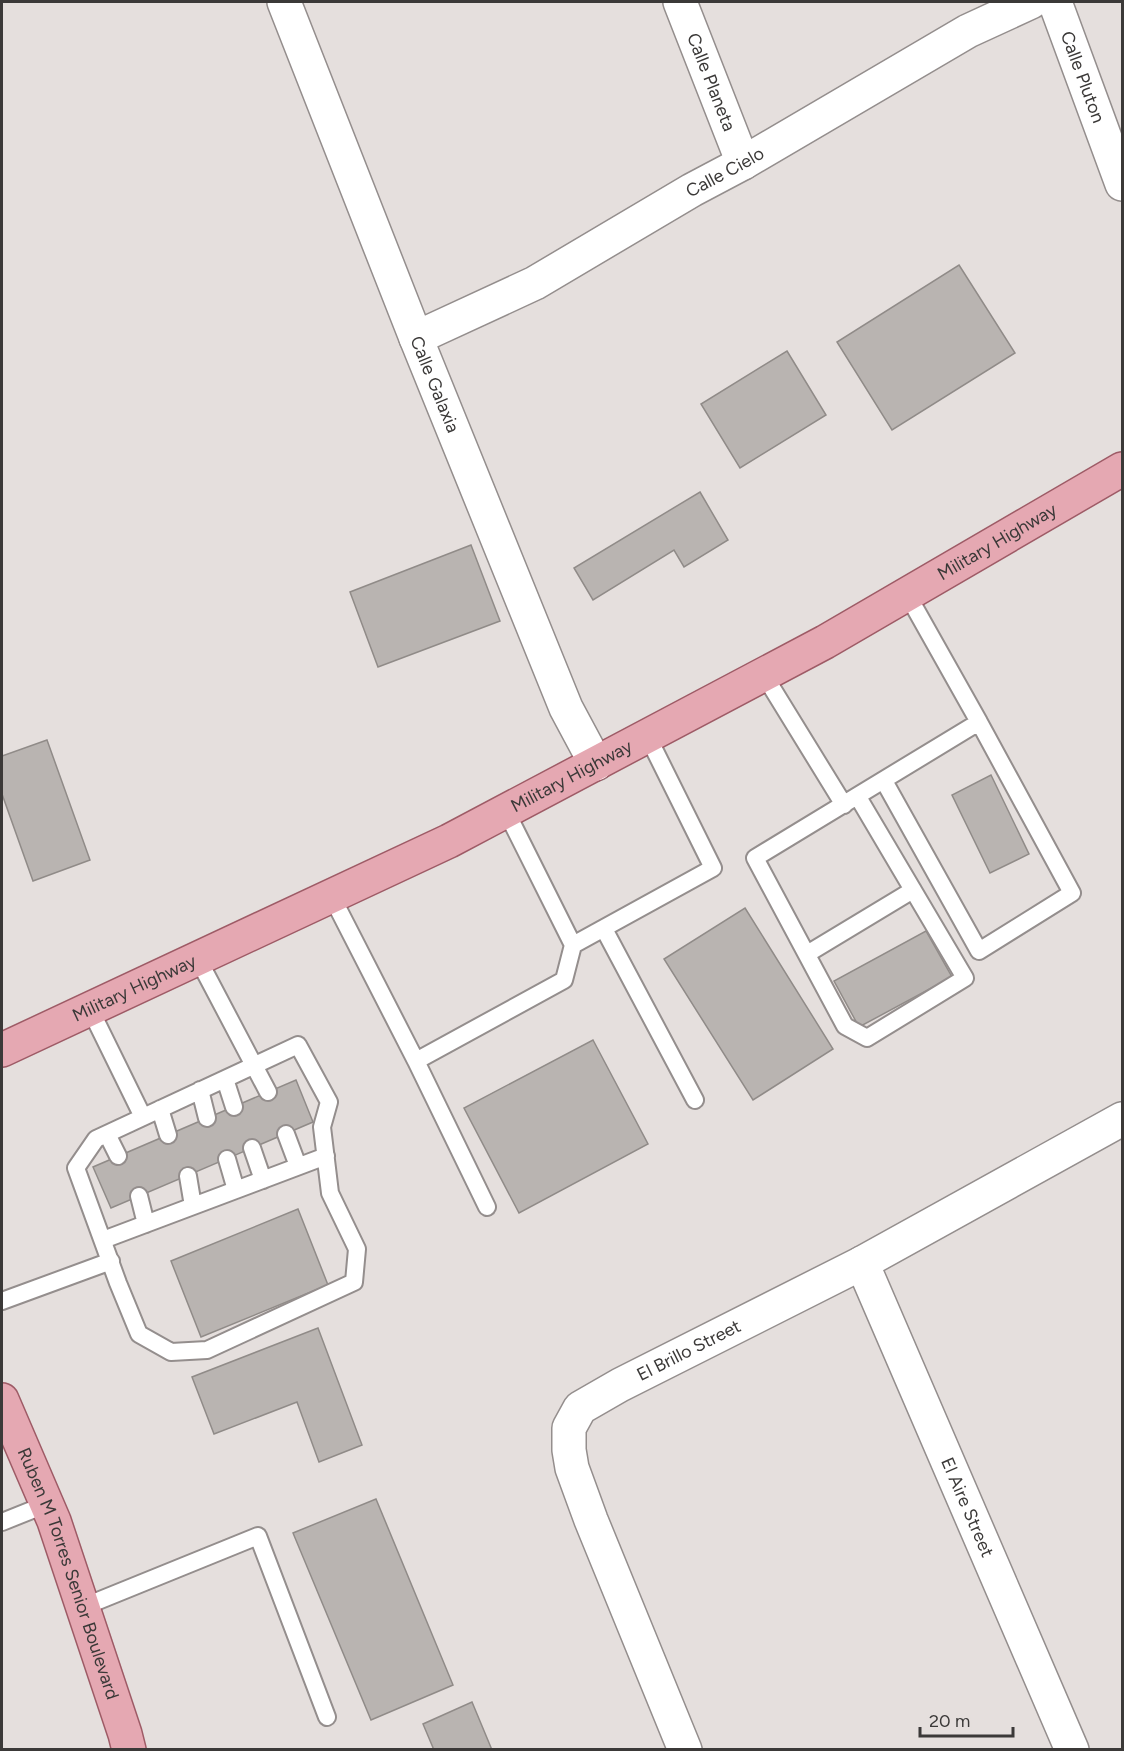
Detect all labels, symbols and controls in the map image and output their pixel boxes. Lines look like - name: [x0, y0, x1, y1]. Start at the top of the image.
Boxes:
- street label: Calle Pluton: [1056, 28, 1110, 126]
- street label: Calle Planeta: [682, 30, 740, 134]
- street label: Calle Cielo: [682, 142, 768, 202]
- street label: Calle Galaxia: [405, 333, 464, 436]
- street label: Military Highway: [934, 498, 1061, 585]
- street label: Military Highway: [507, 735, 636, 817]
- street label: Military Highway: [69, 950, 200, 1027]
- street label: El Brillo Street: [633, 1315, 745, 1386]
- street label: Ruben M Torres Senior Boulevard: [13, 1444, 124, 1702]
- street label: El Aire Street: [936, 1454, 999, 1561]
- scale bar: [920, 1700, 1013, 1738]
- text: 20 m: [929, 1710, 970, 1732]

